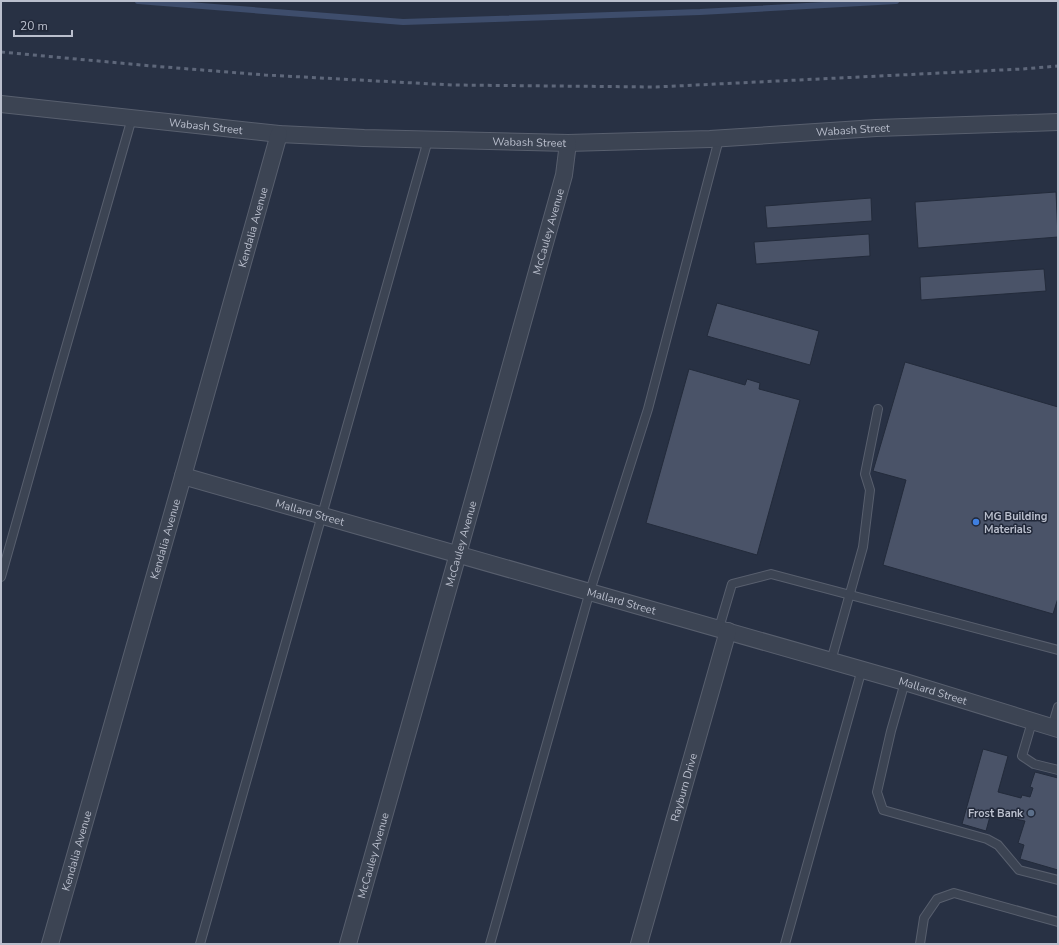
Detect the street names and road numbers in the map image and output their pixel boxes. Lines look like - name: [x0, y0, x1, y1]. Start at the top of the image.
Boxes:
- street label: Wabash Street: [168, 115, 244, 138]
- street label: Wabash Street: [815, 121, 890, 140]
- street label: Wabash Street: [492, 134, 567, 151]
- street label: Kendalia Avenue: [235, 185, 272, 269]
- street label: McCauley Avenue: [529, 187, 568, 276]
- street label: Mallard Street: [274, 496, 346, 530]
- street label: Kendalia Avenue: [147, 497, 184, 581]
- street label: McCauley Avenue: [442, 499, 481, 588]
- street label: Mallard Street: [585, 585, 658, 619]
- street label: Mallard Street: [897, 674, 969, 709]
- street label: Rayburn Drive: [667, 751, 701, 823]
- street label: Kendalia Avenue: [58, 809, 96, 893]
- street label: McCauley Avenue: [354, 811, 393, 900]

